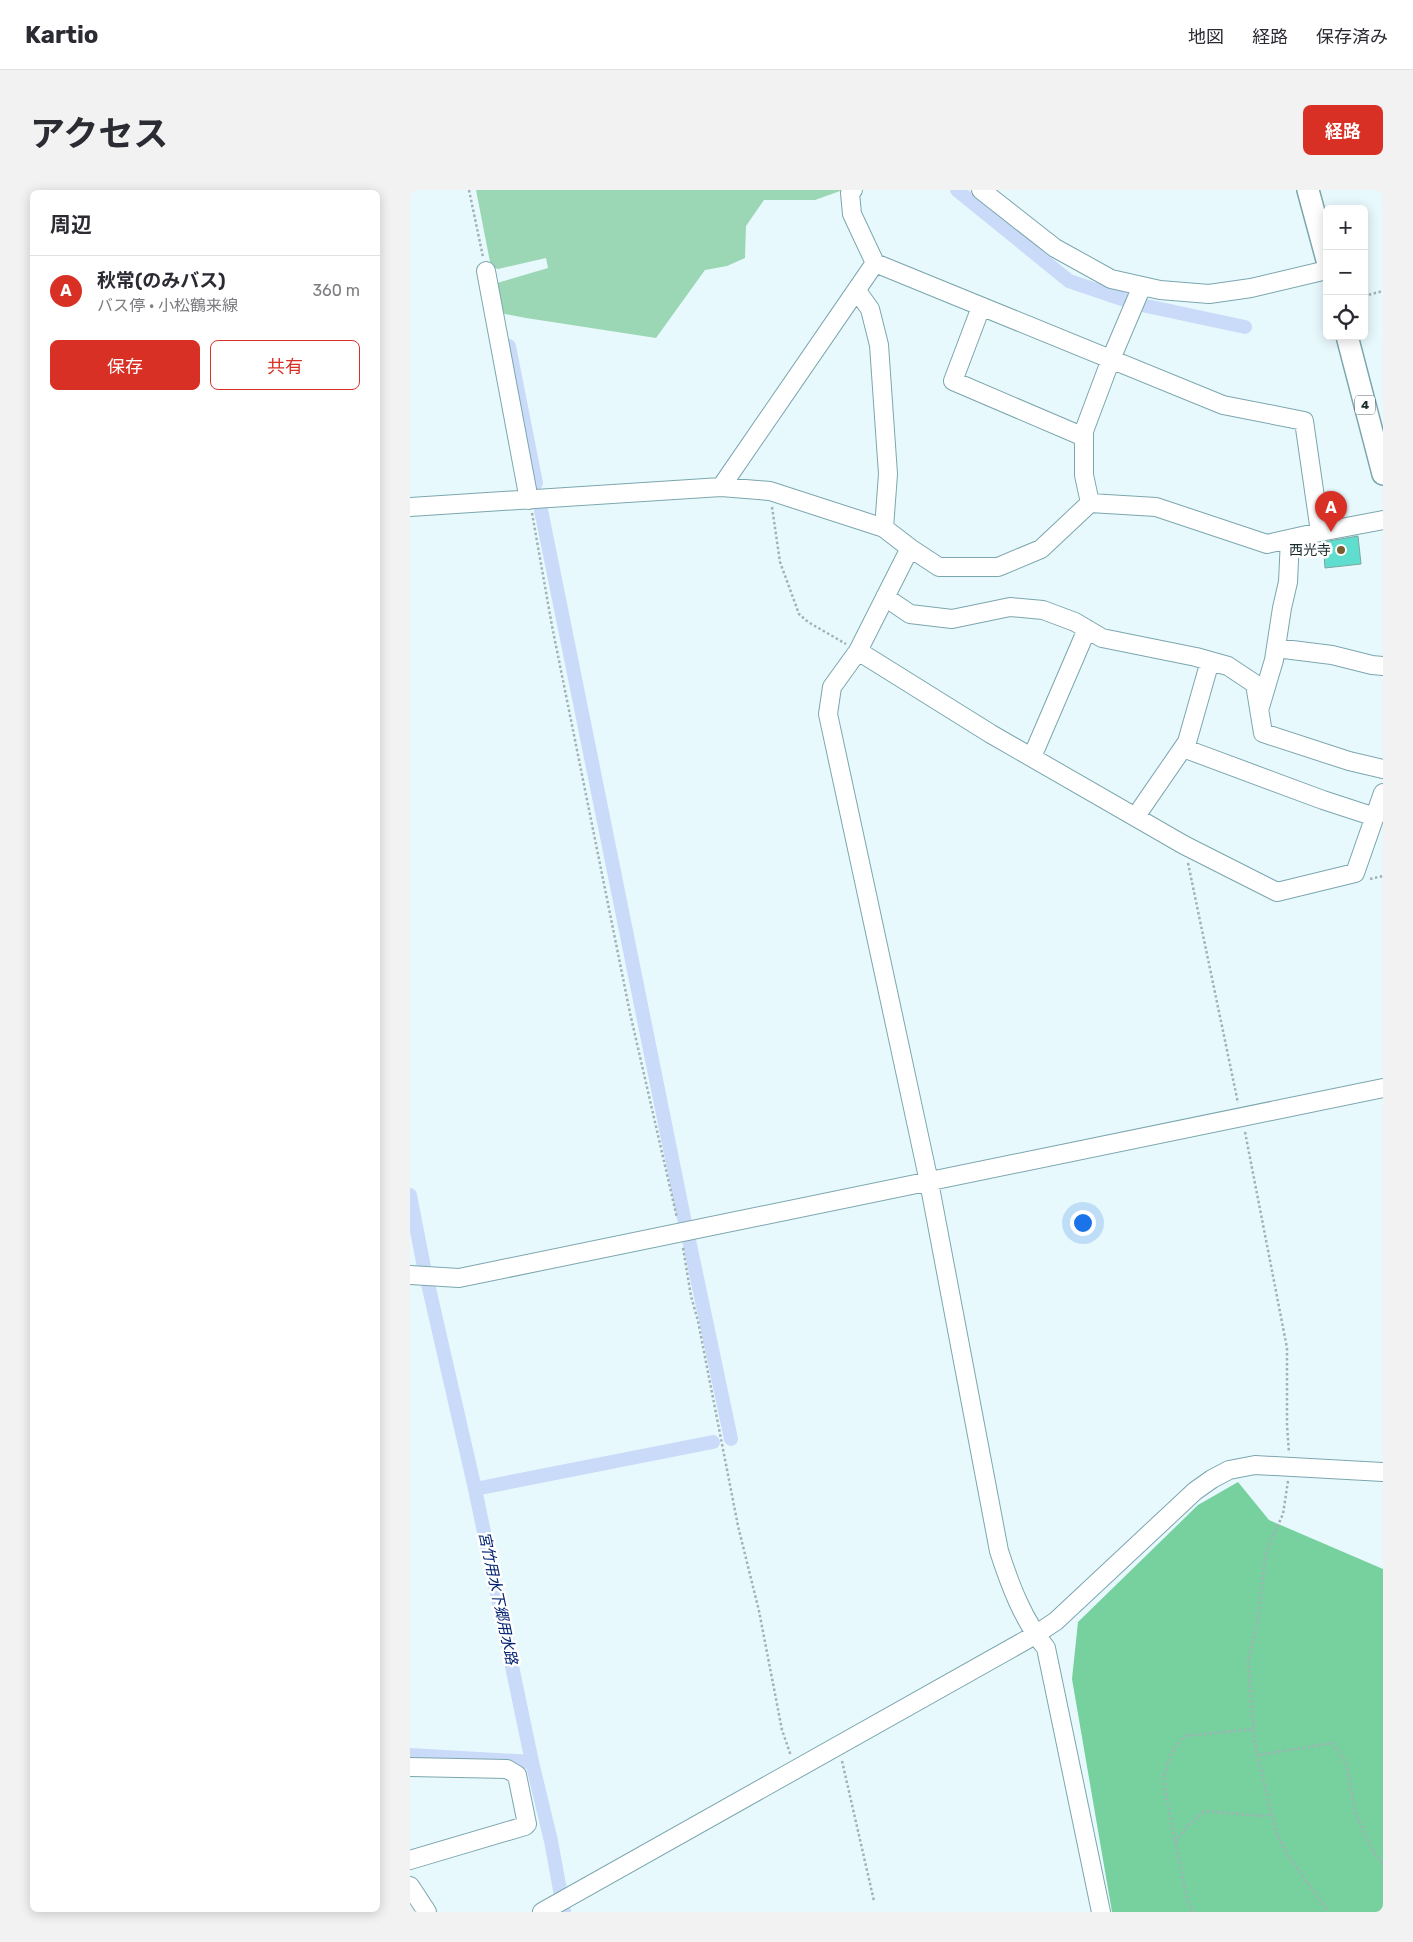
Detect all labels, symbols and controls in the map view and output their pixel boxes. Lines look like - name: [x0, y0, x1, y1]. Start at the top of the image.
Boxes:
- text: Kartio: [25, 21, 99, 49]
- text: 地図: [1188, 26, 1224, 48]
- text: 経路: [1252, 26, 1288, 48]
- text: 保存済み: [1316, 26, 1388, 48]
- button: 経路: [1303, 105, 1383, 155]
- text: アクセス: [30, 113, 168, 155]
- map controls: [1323, 205, 1368, 340]
- button: +: [1323, 205, 1368, 250]
- text: 周辺: [50, 212, 92, 237]
- button: −: [1323, 250, 1368, 295]
- text: 秋常(のみバス): [97, 269, 226, 292]
- text: A: [60, 281, 72, 300]
- text: 360 m: [312, 281, 360, 300]
- button: locate: [1323, 295, 1368, 340]
- text: バス停 · 小松鶴来線: [97, 296, 238, 315]
- button: 保存: [50, 340, 200, 390]
- button: 共有: [210, 340, 360, 390]
- road number: 4: [1355, 396, 1375, 414]
- pin: A: [1315, 491, 1347, 532]
- place label: 西光寺: [1289, 542, 1331, 559]
- marker: 西光寺: [1335, 544, 1347, 556]
- your location: [1070, 1210, 1096, 1236]
- water label: 宮竹用水下郷用水路: [475, 1530, 521, 1668]

